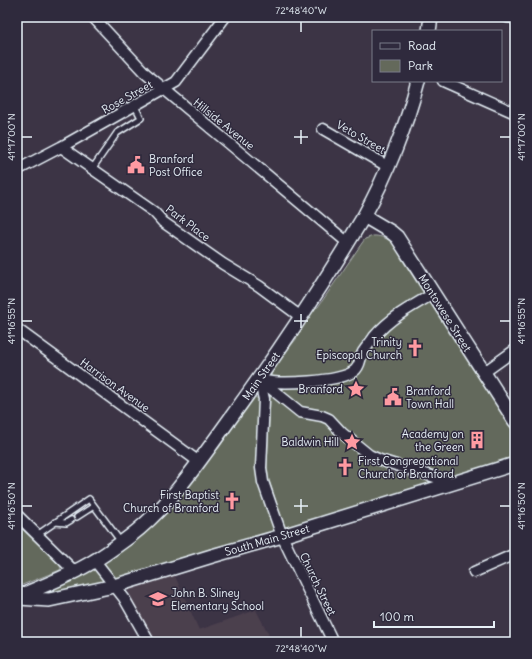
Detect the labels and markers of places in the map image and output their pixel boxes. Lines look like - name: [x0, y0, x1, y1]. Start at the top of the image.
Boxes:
- place label: Branford Post Office: [149, 152, 202, 179]
- public building icon: Branford Post Office: [126, 155, 146, 175]
- place label: Trinity Episcopal Church: [316, 335, 402, 362]
- church icon: Trinity Episcopal Church: [405, 338, 425, 358]
- place icon: Branford: [346, 379, 366, 399]
- place label: Branford: [298, 382, 344, 396]
- place label: Branford Town Hall: [406, 384, 454, 411]
- public building icon: Branford Town Hall: [383, 387, 403, 407]
- place label: Academy on the Green: [402, 427, 464, 454]
- building icon: Academy on the Green: [467, 430, 487, 450]
- place icon: Baldwin Hill: [342, 432, 362, 452]
- place label: Baldwin Hill: [281, 435, 339, 449]
- place label: First Congregational Church of Branford: [358, 454, 458, 481]
- church icon: First Congregational Church of Branford: [335, 457, 355, 477]
- place label: First Baptist Church of Branford: [123, 488, 220, 515]
- church icon: First Baptist Church of Branford: [222, 491, 242, 511]
- place label: John B. Sliney Elementary School: [171, 586, 264, 613]
- school or university icon: John B. Sliney Elementary School: [148, 589, 168, 609]

